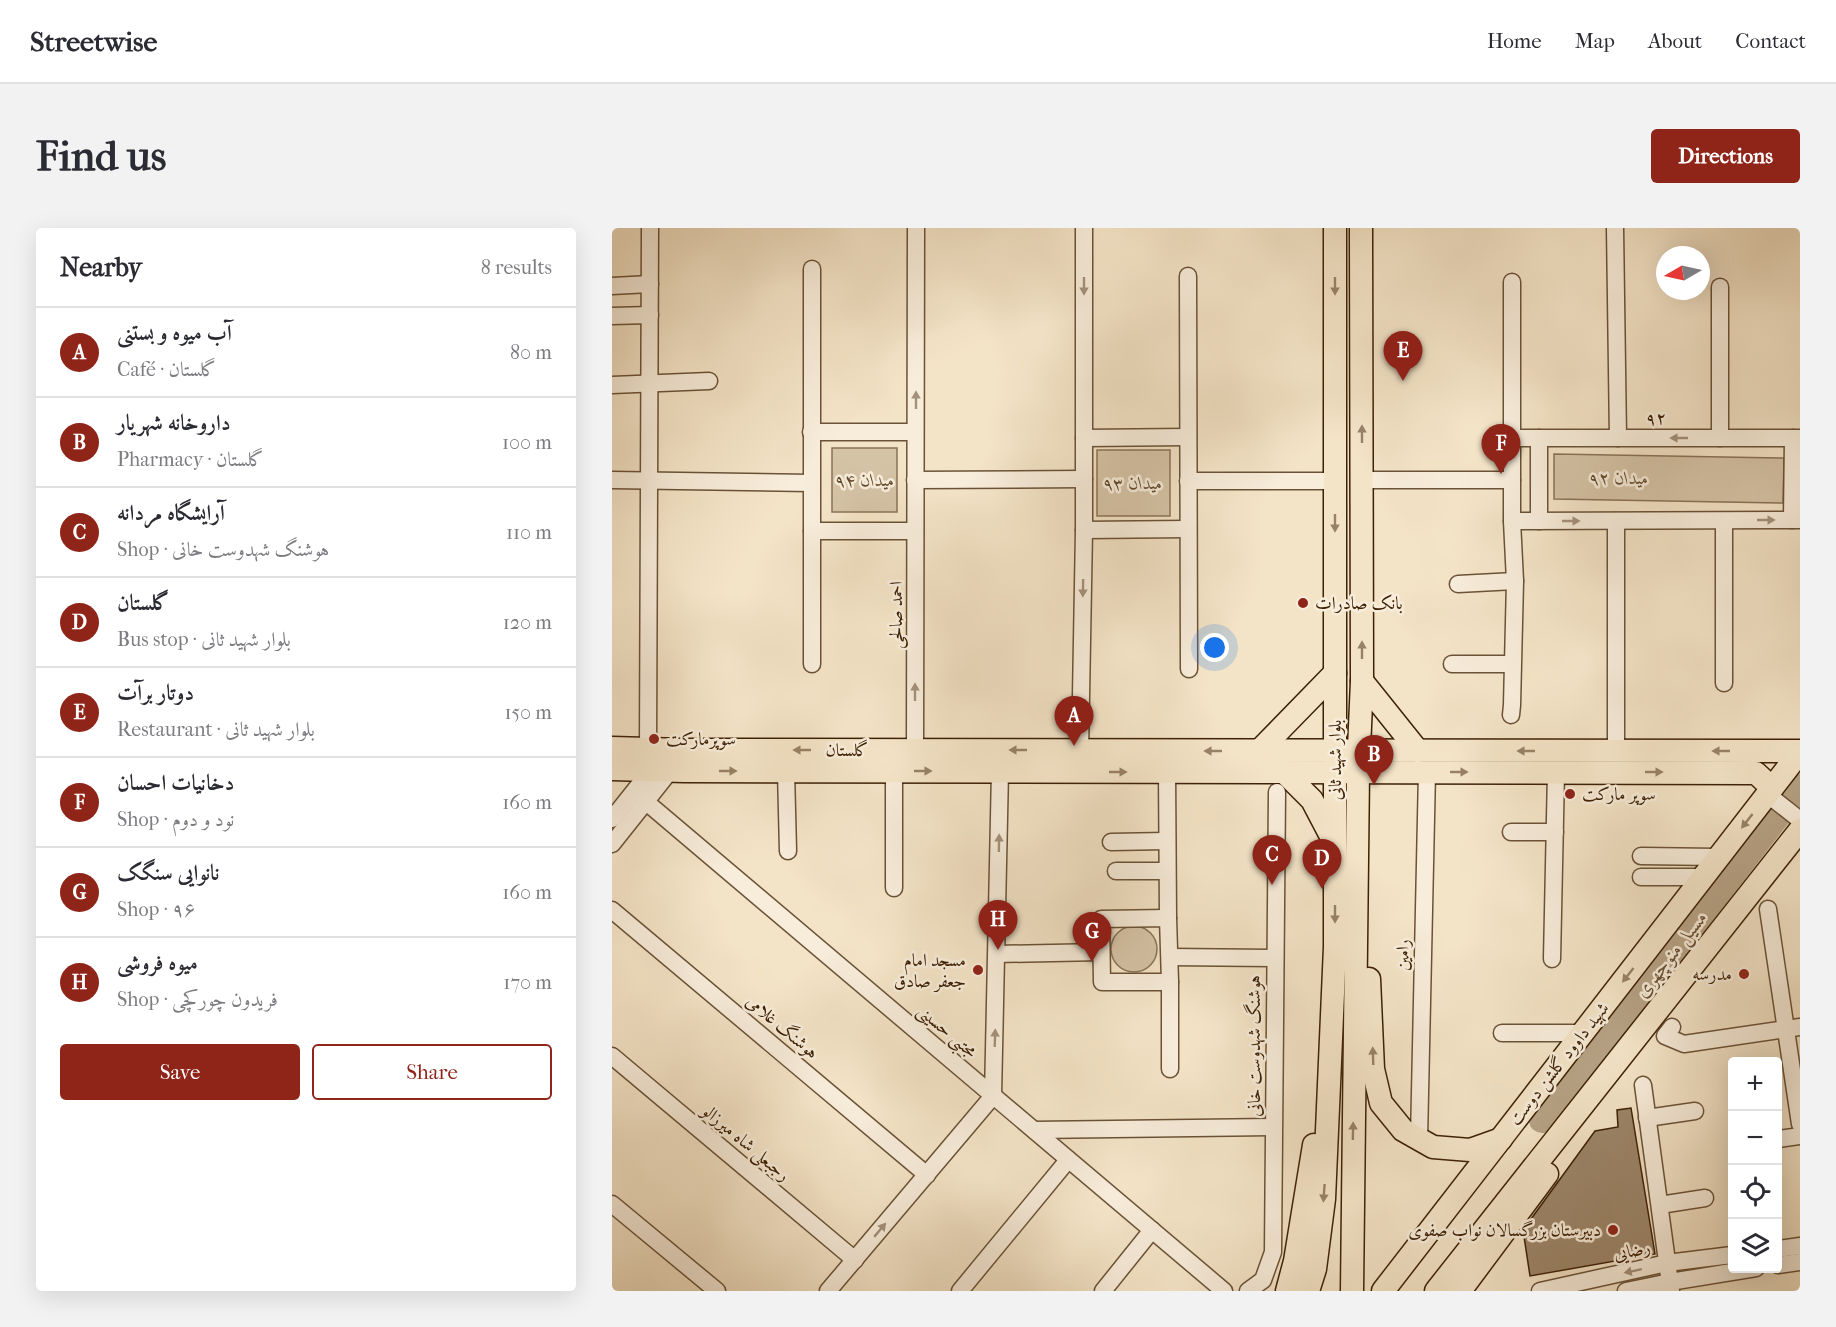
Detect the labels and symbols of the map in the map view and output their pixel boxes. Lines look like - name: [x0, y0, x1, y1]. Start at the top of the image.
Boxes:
- north arrow: [1656, 246, 1710, 300]
- one-way arrow: [1079, 277, 1089, 296]
- one-way arrow: [1330, 277, 1340, 296]
- pin: E: [1384, 332, 1422, 381]
- one-way arrow: [911, 391, 921, 410]
- street label: ۹۲: [1645, 408, 1667, 429]
- pin: F: [1482, 424, 1520, 474]
- one-way arrow: [1357, 425, 1367, 444]
- one-way arrow: [1669, 433, 1688, 443]
- park label: میدان ۹۲: [1589, 468, 1649, 489]
- park label: میدان ۹۴: [835, 470, 895, 491]
- park label: میدان ۹۳: [1103, 473, 1163, 494]
- one-way arrow: [1330, 514, 1340, 533]
- one-way arrow: [1756, 515, 1775, 525]
- one-way arrow: [1561, 516, 1580, 526]
- one-way arrow: [1078, 579, 1088, 598]
- street label: احمد صالحی: [886, 581, 908, 649]
- place label: بانک صادرات: [1315, 593, 1403, 614]
- marker: بانک صادرات: [1296, 596, 1310, 610]
- your location: [1200, 633, 1229, 662]
- one-way arrow: [1357, 641, 1367, 660]
- one-way arrow: [910, 682, 920, 701]
- pin: A: [1054, 696, 1094, 746]
- street label: بلوار شهید ثانی: [1325, 720, 1347, 800]
- place label: سوپرمارکت: [666, 729, 736, 750]
- marker: سوپرمارکت: [647, 732, 661, 746]
- pin: B: [1354, 736, 1394, 785]
- street label: گلستان: [825, 739, 869, 761]
- one-way arrow: [793, 745, 812, 755]
- one-way arrow: [1009, 745, 1028, 755]
- one-way arrow: [1204, 746, 1223, 756]
- one-way arrow: [1516, 746, 1535, 756]
- one-way arrow: [1711, 746, 1730, 756]
- one-way arrow: [719, 766, 738, 776]
- one-way arrow: [914, 766, 933, 776]
- one-way arrow: [1109, 767, 1128, 776]
- one-way arrow: [1449, 767, 1468, 777]
- one-way arrow: [1644, 767, 1663, 777]
- place label: سوپر مارکت: [1582, 784, 1656, 805]
- marker: سوپر مارکت: [1563, 787, 1577, 801]
- one-way arrow: [1741, 813, 1753, 828]
- one-way arrow: [994, 833, 1004, 852]
- pin: C: [1252, 836, 1292, 885]
- pin: D: [1302, 840, 1342, 889]
- pin: H: [978, 900, 1018, 950]
- one-way arrow: [1330, 905, 1340, 924]
- water label: مسیل منوچهری: [1630, 906, 1714, 1004]
- pin: G: [1072, 912, 1112, 962]
- street label: رامین: [1392, 939, 1414, 971]
- place label: مسجد امام جعفر صادق: [894, 950, 966, 993]
- marker: مسجد امام جعفر صادق: [971, 963, 985, 977]
- place label: مدرسه: [1692, 964, 1732, 985]
- one-way arrow: [1621, 967, 1634, 983]
- marker: مدرسه: [1737, 967, 1751, 981]
- street label: هوشنگ شهدوست خانی: [1242, 975, 1266, 1117]
- street label: هوشنگ غلامی: [741, 989, 824, 1063]
- street label: شهید داوود گلشن دوست: [1504, 998, 1614, 1130]
- street label: مجتبی حسینی: [910, 1000, 981, 1065]
- one-way arrow: [990, 1028, 1000, 1047]
- one-way arrow: [1368, 1047, 1377, 1066]
- street label: رجبعلی شاه میرزالو: [695, 1099, 794, 1187]
- one-way arrow: [1348, 1122, 1358, 1141]
- one-way arrow: [1320, 1184, 1329, 1203]
- place label: دبیرستان بزرگسالان نواب صفوی: [1408, 1220, 1601, 1241]
- one-way arrow: [873, 1222, 886, 1238]
- marker: دبیرستان بزرگسالان نواب صفوی: [1606, 1223, 1620, 1237]
- street label: رضایی: [1612, 1237, 1653, 1266]
- one-way arrow: [1624, 1267, 1643, 1276]

